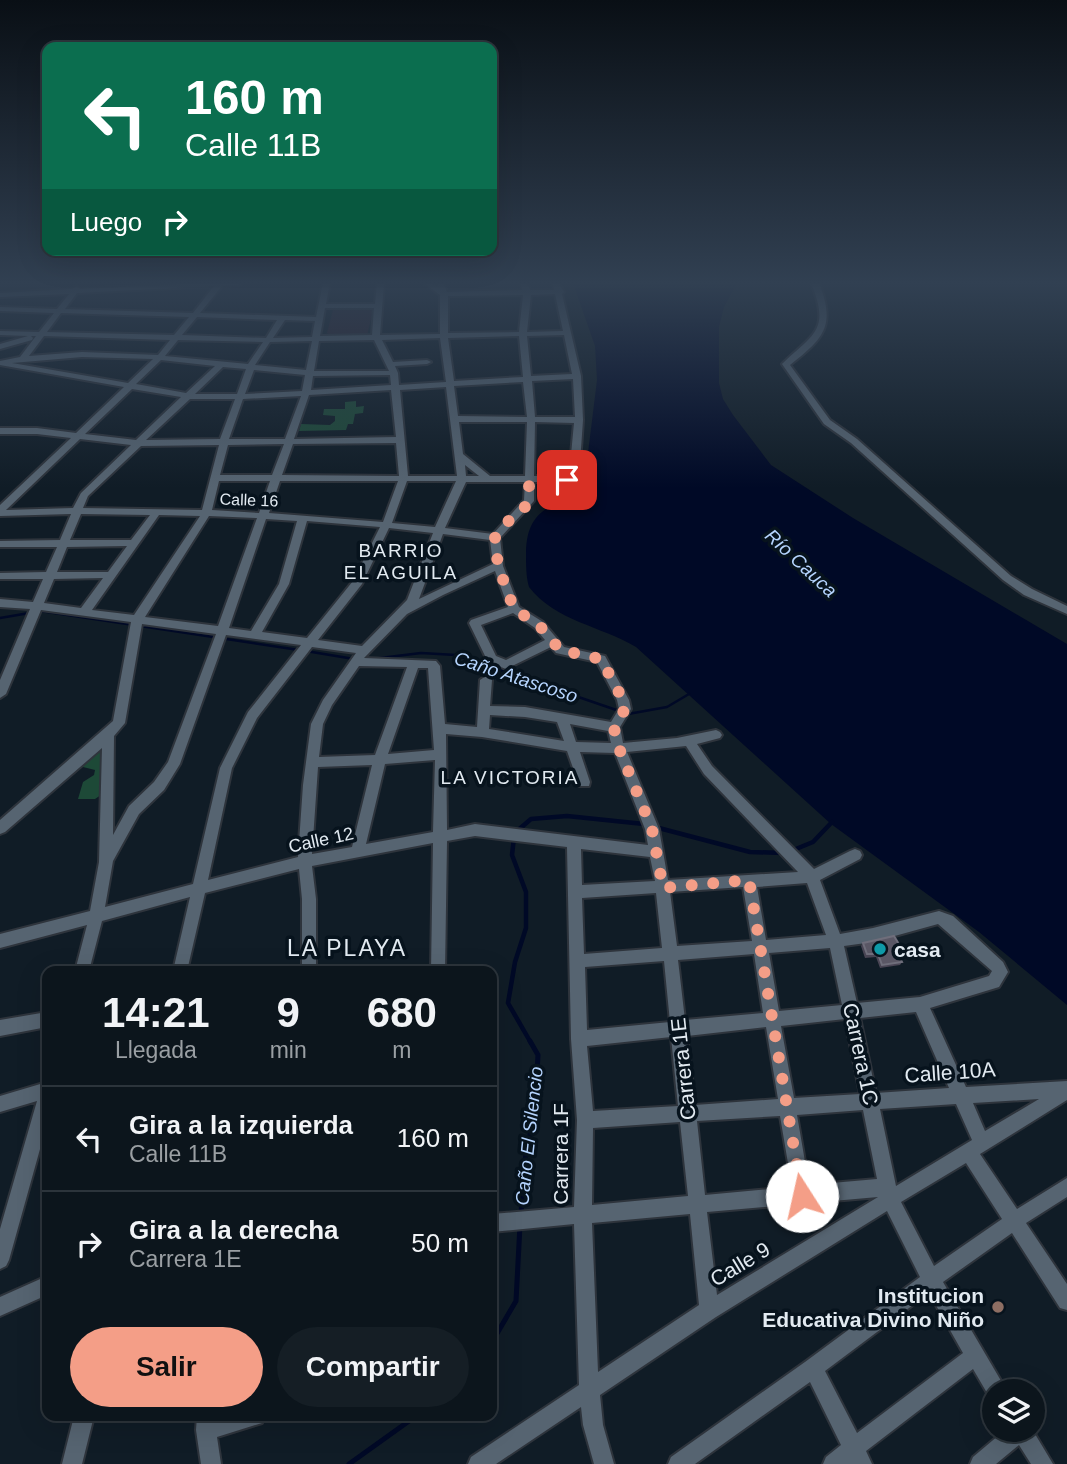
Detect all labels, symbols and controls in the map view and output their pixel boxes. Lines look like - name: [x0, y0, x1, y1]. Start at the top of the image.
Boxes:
- icon: left: [70, 70, 161, 161]
- text: 160 m: [185, 70, 324, 124]
- text: Calle 11B: [185, 127, 321, 163]
- icon: right: [156, 203, 194, 241]
- text: Luego: [70, 207, 142, 237]
- pin: [537, 450, 597, 510]
- icon: arrive: [548, 461, 586, 499]
- street label: Calle 16: [219, 490, 279, 510]
- water label: Río Cauca: [761, 525, 841, 601]
- district label: BARRIO EL AGUILA: [344, 540, 458, 583]
- water label: Caño Atascoso: [452, 647, 580, 707]
- district label: LA VICTORIA: [441, 767, 579, 788]
- street label: Calle 12: [287, 823, 355, 857]
- district label: LA PLAYA: [287, 935, 407, 961]
- place label: casa: [894, 938, 941, 961]
- marker: casa: [872, 941, 888, 957]
- text: 14:21: [102, 989, 210, 1036]
- text: 9: [276, 989, 300, 1036]
- text: 680: [367, 989, 437, 1036]
- street label: Carrera 1C: [839, 1001, 883, 1107]
- street label: Carrera 1E: [666, 1017, 700, 1121]
- text: Llegada: [115, 1037, 197, 1063]
- text: min: [270, 1037, 307, 1063]
- text: m: [392, 1037, 411, 1063]
- street label: Calle 10A: [904, 1057, 996, 1087]
- water label: Caño El Silencio: [511, 1066, 547, 1206]
- street label: Carrera 1F: [549, 1103, 572, 1205]
- text: Gira a la izquierda: [129, 1110, 353, 1140]
- icon: left: [70, 1120, 108, 1158]
- text: 160 m: [397, 1123, 469, 1153]
- text: Calle 11B: [129, 1141, 227, 1167]
- position arrow: [765, 1159, 839, 1233]
- text: Gira a la derecha: [129, 1215, 339, 1245]
- icon: right: [70, 1225, 108, 1263]
- text: 50 m: [411, 1228, 469, 1258]
- street label: Calle 9: [706, 1237, 774, 1291]
- text: Carrera 1E: [129, 1246, 241, 1272]
- place label: Institucion Educativa Divino Niño: [762, 1284, 984, 1331]
- marker: Institucion Educativa Divino Niño: [990, 1299, 1006, 1315]
- button: Salir: [70, 1327, 263, 1407]
- button: Compartir: [277, 1327, 469, 1407]
- map controls: [982, 1379, 1045, 1442]
- button: layers: [982, 1379, 1045, 1442]

